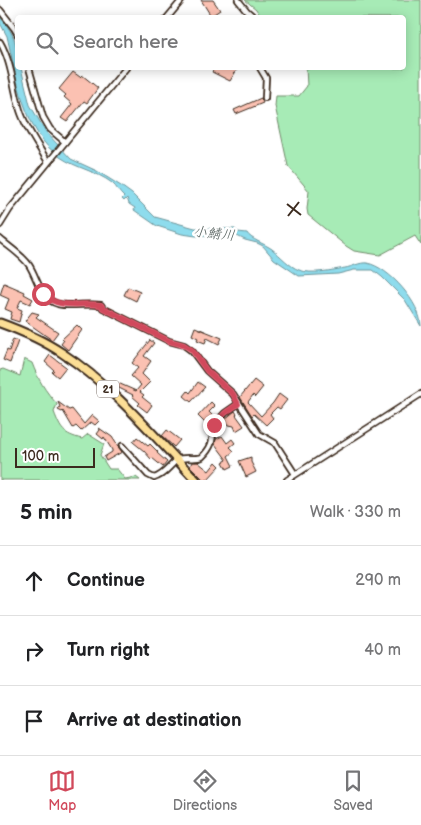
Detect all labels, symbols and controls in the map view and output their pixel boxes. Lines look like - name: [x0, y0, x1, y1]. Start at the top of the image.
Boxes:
- search box: [15, 15, 406, 70]
- icon: search: [33, 29, 61, 57]
- text: Search here: [73, 31, 178, 54]
- water label: 小鯖川: [192, 223, 236, 244]
- route start: [32, 283, 55, 306]
- road number: 21: [97, 380, 119, 398]
- route end: [203, 414, 226, 437]
- scale bar: [15, 445, 95, 468]
- text: 100 m: [22, 448, 59, 465]
- text: 5 min: [20, 500, 73, 525]
- text: Walk · 330 m: [310, 503, 401, 522]
- icon: ahead: [20, 567, 48, 595]
- text: Continue: [67, 569, 145, 592]
- text: 290 m: [355, 571, 401, 590]
- icon: right: [20, 637, 48, 665]
- text: Turn right: [67, 639, 150, 662]
- text: 40 m: [364, 641, 401, 660]
- icon: arrive: [20, 707, 48, 735]
- text: Arrive at destination: [67, 709, 242, 732]
- tab: Map: [48, 767, 76, 814]
- tab: Directions: [173, 767, 237, 814]
- tab: Saved: [333, 767, 373, 814]

